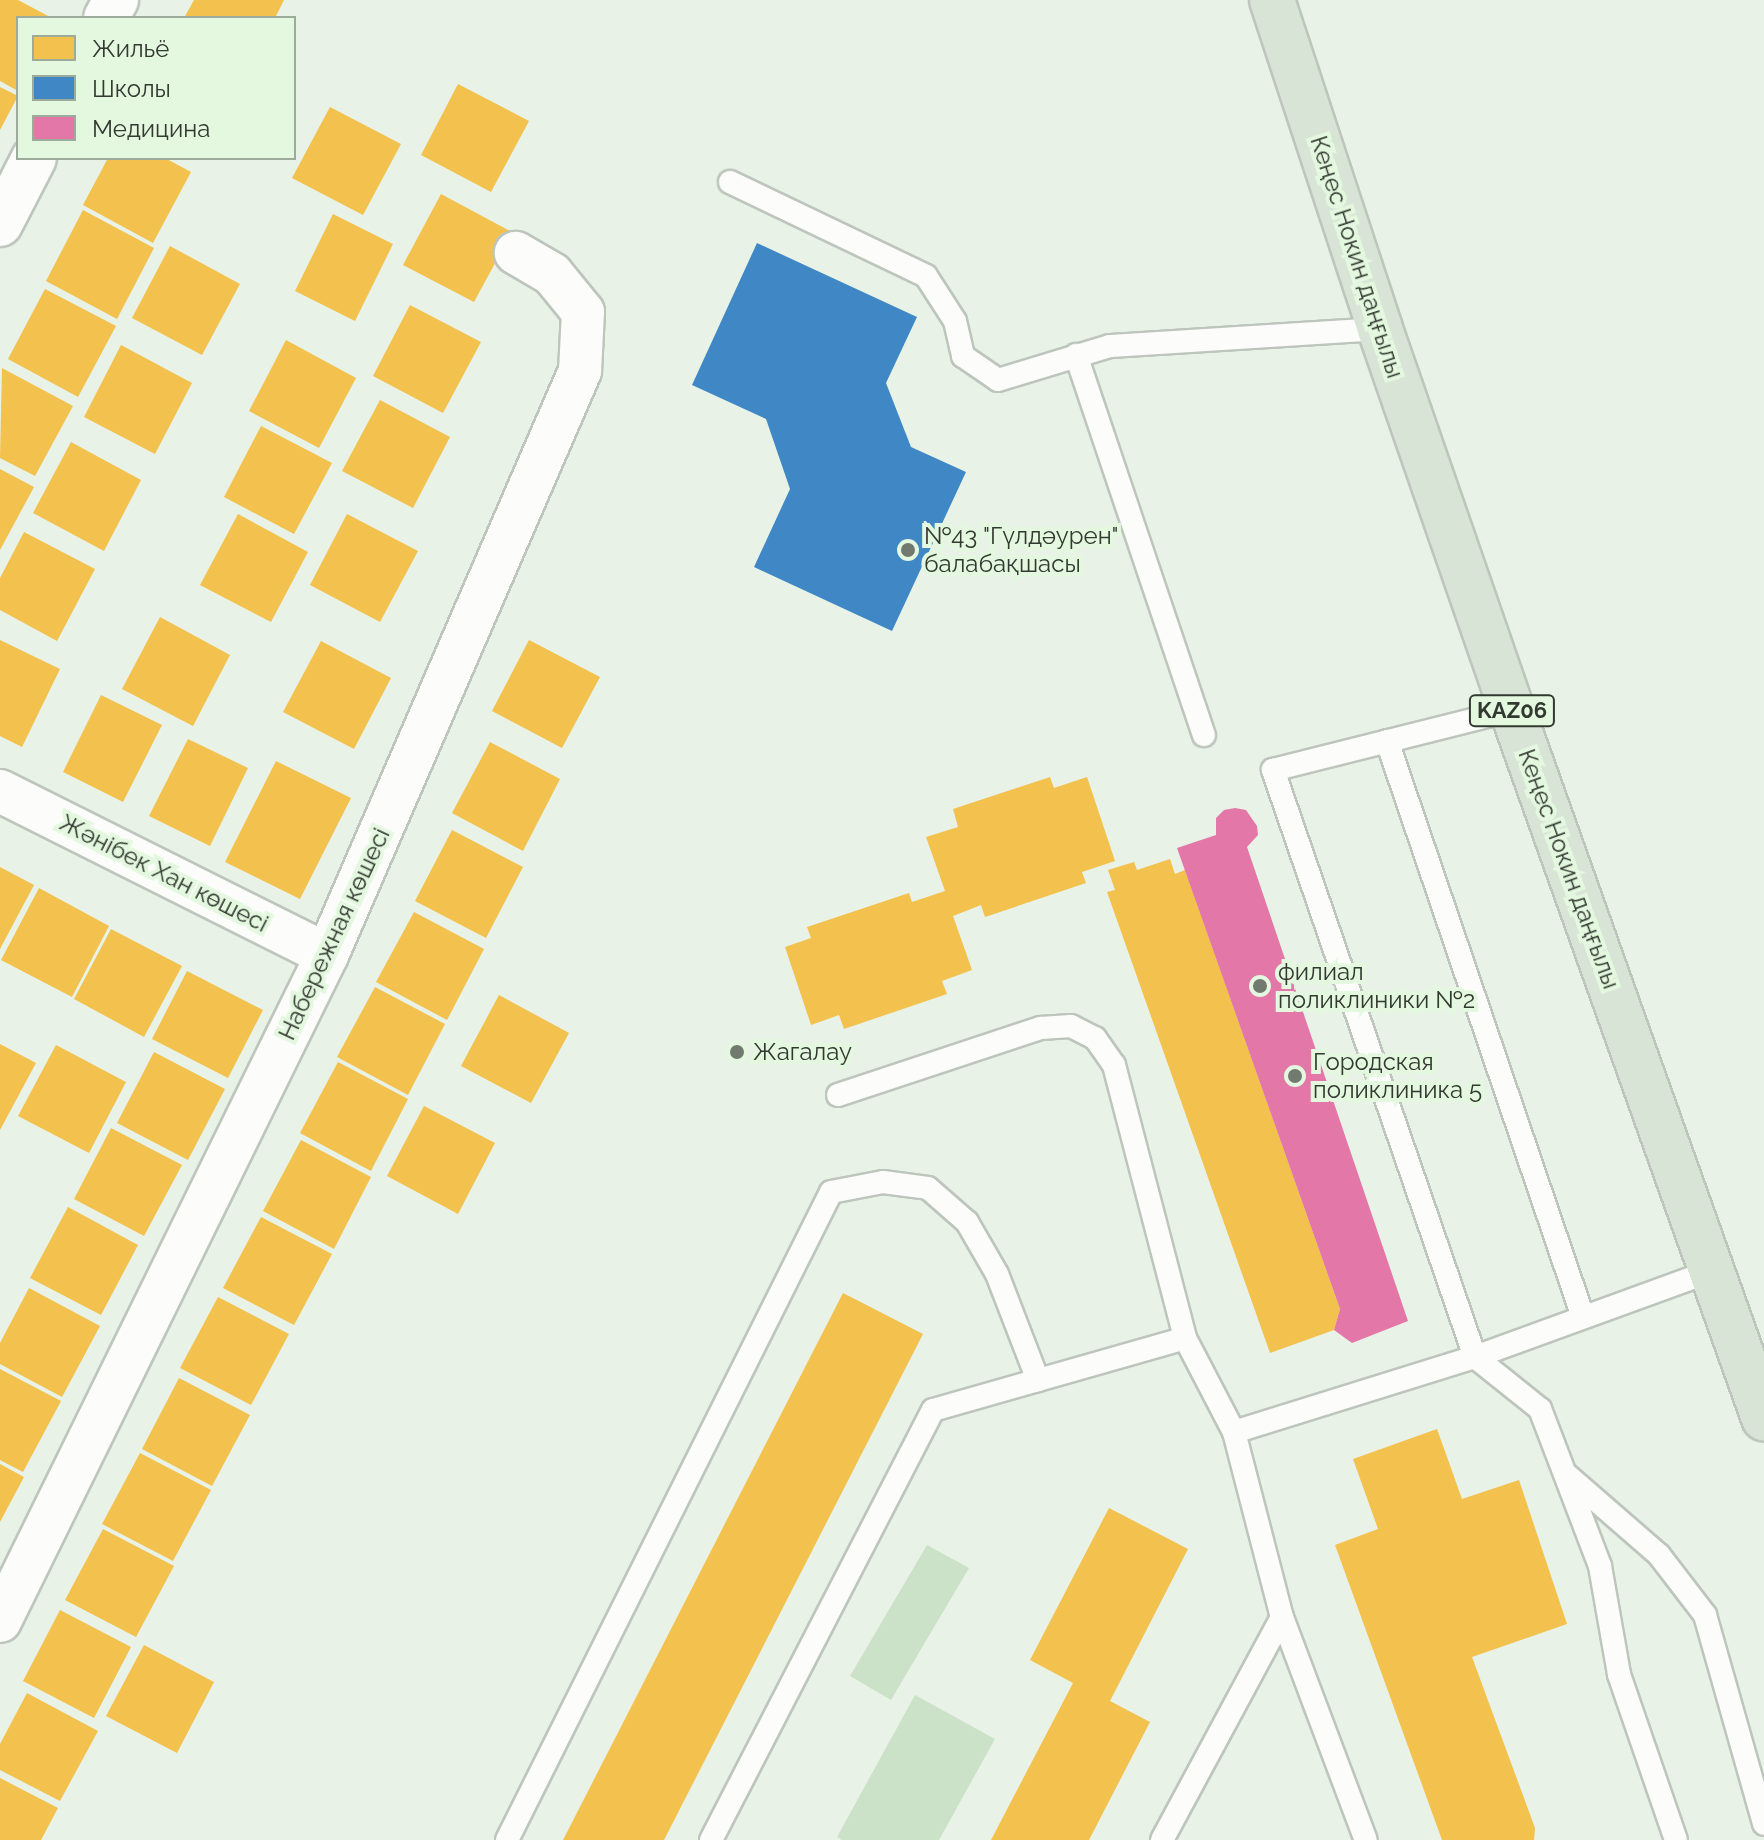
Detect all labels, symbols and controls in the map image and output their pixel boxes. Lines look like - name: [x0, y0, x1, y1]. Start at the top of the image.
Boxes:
- legend: [16, 16, 296, 160]
- text: Жильё: [92, 34, 169, 63]
- text: Школы: [92, 74, 171, 103]
- text: Медицина: [92, 114, 210, 143]
- street label: Кеңес Нокин даңғылы: [1304, 132, 1410, 382]
- place label: №43 "Гүлдәурен" балабақшасы: [924, 522, 1119, 578]
- marker: №43 "Гүлдәурен" балабақшасы: [899, 541, 917, 559]
- road number: KАZ06: [1468, 693, 1556, 729]
- street label: Кеңес Нокин даңғылы: [1512, 745, 1626, 993]
- street label: Жәнібек Хан көшесі: [55, 808, 273, 938]
- street label: Набережная көшесі: [272, 823, 396, 1045]
- place label: филиал поликлиники №2: [1278, 958, 1475, 1014]
- marker: филиал поликлиники №2: [1249, 975, 1271, 997]
- place label: Жагалау: [753, 1038, 852, 1066]
- marker: Жагалау: [728, 1043, 746, 1061]
- place label: Городская поликлиника 5: [1313, 1048, 1482, 1104]
- marker: Городская поликлиника 5: [1284, 1065, 1306, 1087]

